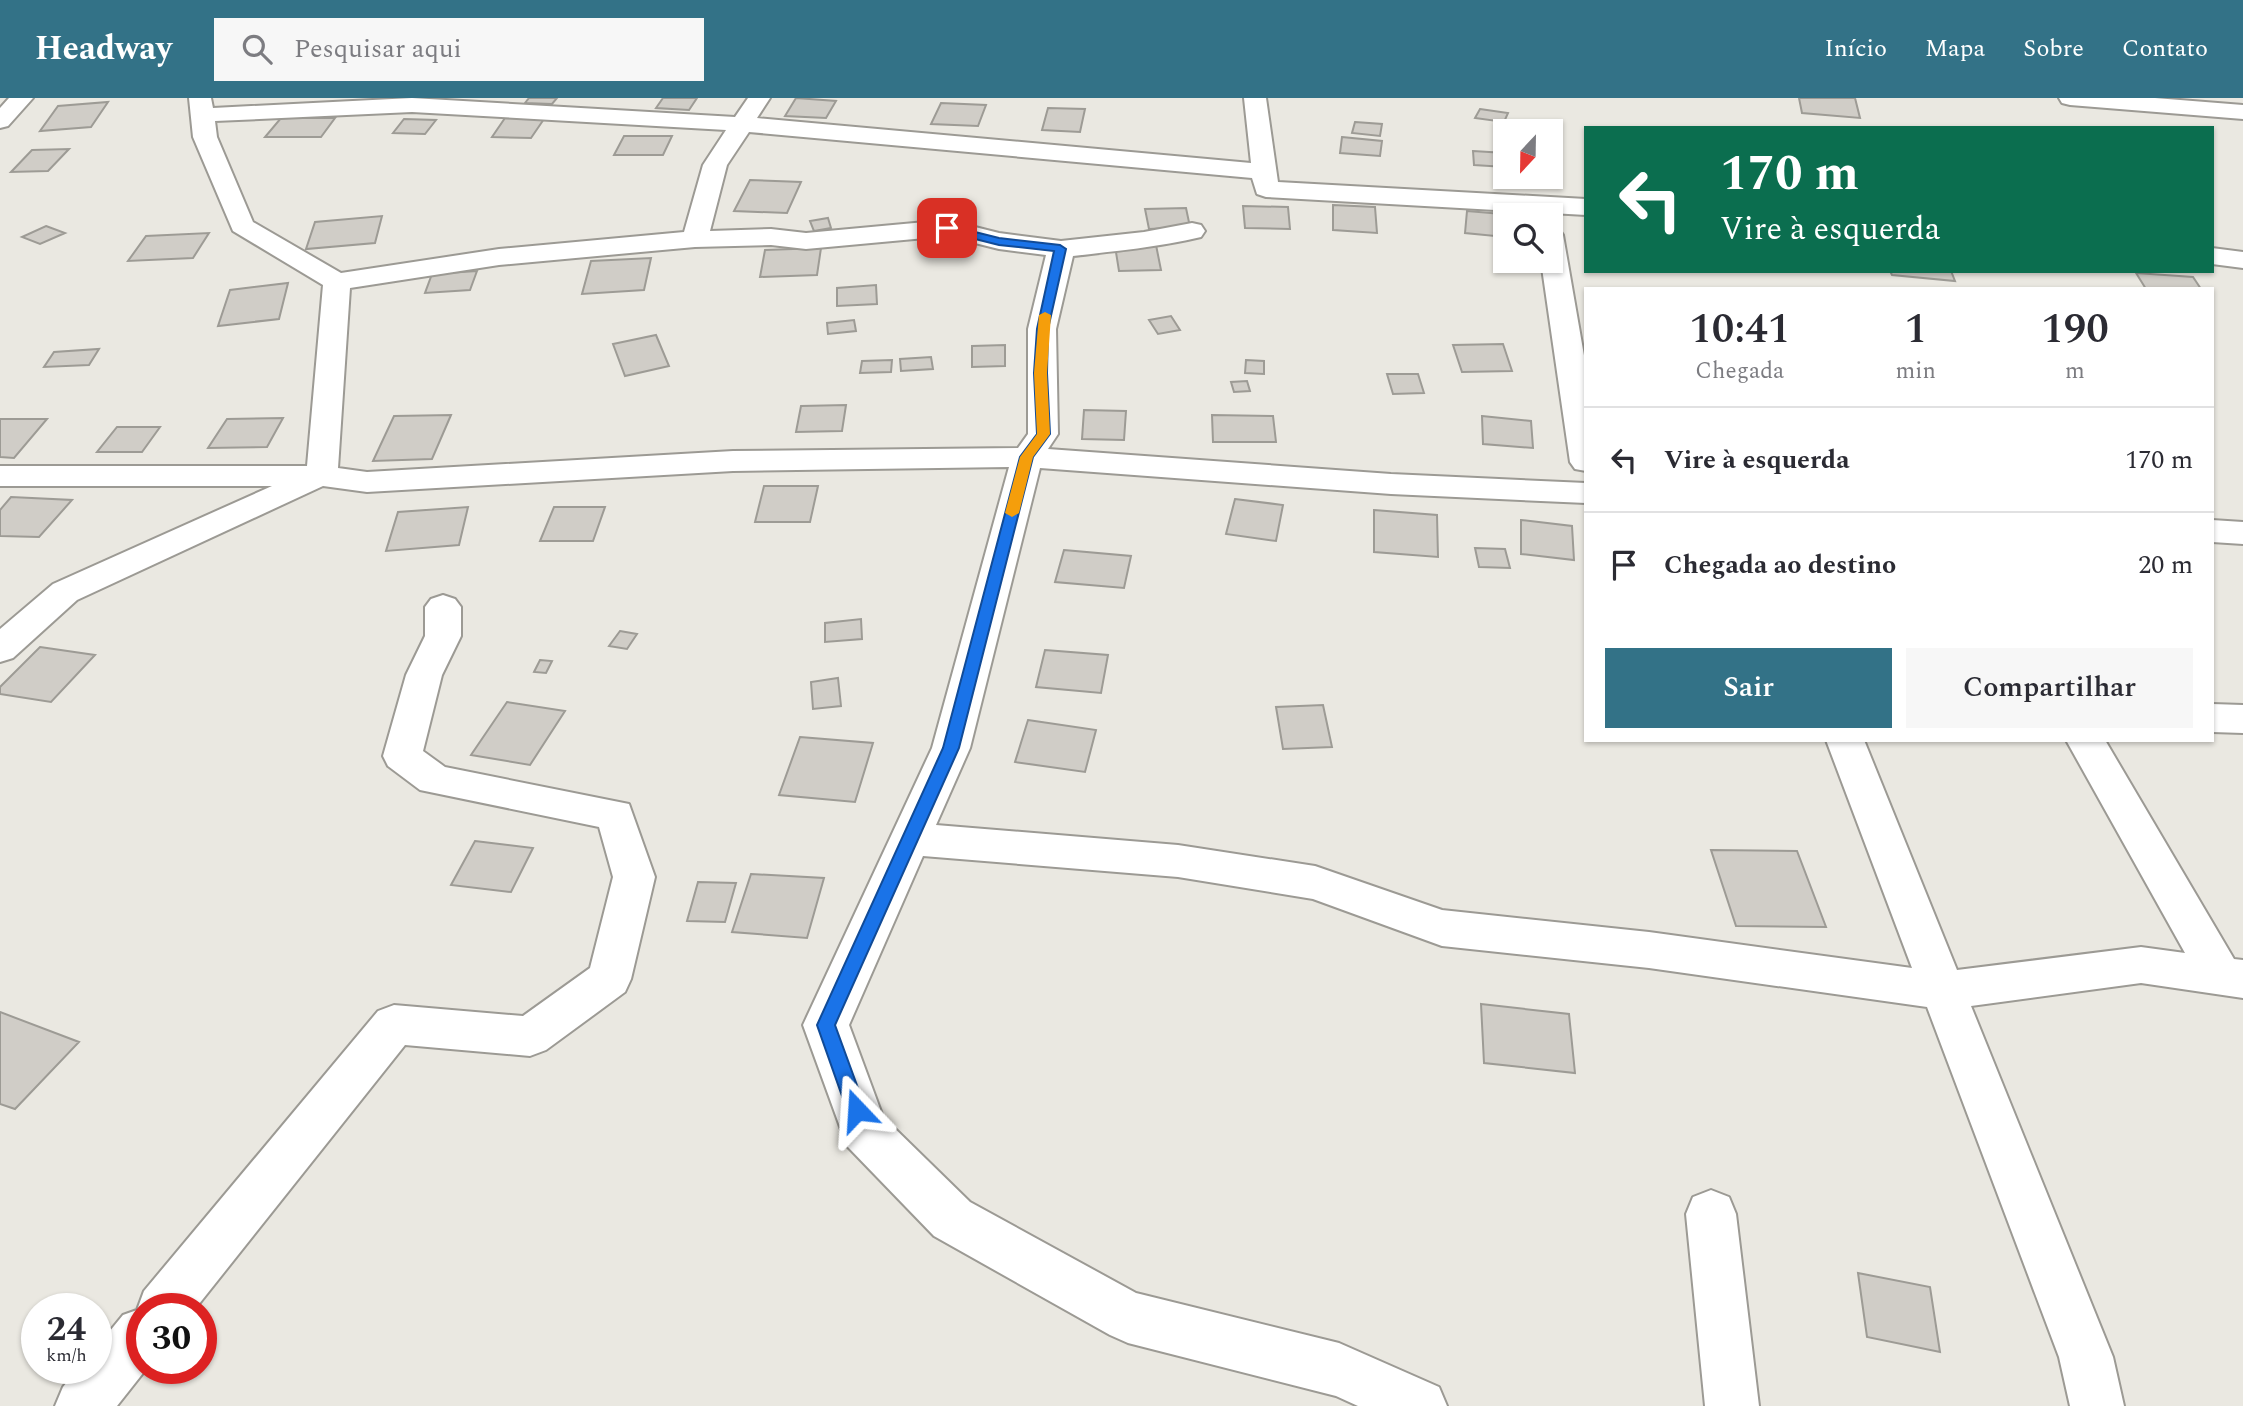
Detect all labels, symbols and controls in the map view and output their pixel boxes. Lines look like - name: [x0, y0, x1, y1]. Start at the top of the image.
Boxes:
- search box: [214, 18, 704, 81]
- text: Headway: [35, 24, 172, 74]
- text: Pesquisar aqui: [294, 29, 462, 69]
- icon: search: [238, 30, 276, 68]
- text: Início: [1824, 31, 1887, 67]
- text: Mapa: [1925, 31, 1985, 67]
- text: Sobre: [2023, 31, 2084, 67]
- text: Contato: [2122, 31, 2208, 67]
- north arrow: [1493, 119, 1563, 189]
- map controls: [1493, 119, 1563, 273]
- text: 170 m: [1720, 137, 1859, 212]
- icon: left: [1605, 154, 1696, 245]
- pin: [917, 198, 977, 258]
- button: search: [1493, 203, 1563, 273]
- text: Vire à esquerda: [1720, 205, 1940, 254]
- icon: arrive: [928, 209, 966, 247]
- text: 10:41: [1689, 298, 1790, 361]
- text: 1: [1904, 298, 1927, 361]
- text: 190: [2041, 298, 2109, 361]
- text: Chegada: [1695, 354, 1784, 389]
- text: min: [1896, 354, 1936, 389]
- text: m: [2065, 354, 2085, 389]
- text: Vire à esquerda: [1664, 440, 1850, 480]
- text: 170 m: [2125, 440, 2193, 480]
- icon: left: [1605, 441, 1643, 479]
- text: Chegada ao destino: [1664, 545, 1896, 585]
- text: 20 m: [2138, 545, 2193, 585]
- icon: arrive: [1605, 546, 1643, 584]
- button: Sair: [1605, 648, 1892, 728]
- button: Compartilhar: [1906, 648, 2193, 728]
- position arrow: [820, 1073, 894, 1147]
- speed limit sign: 30: [126, 1293, 217, 1384]
- text: 24: [47, 1303, 86, 1356]
- text: km/h: [46, 1342, 87, 1369]

